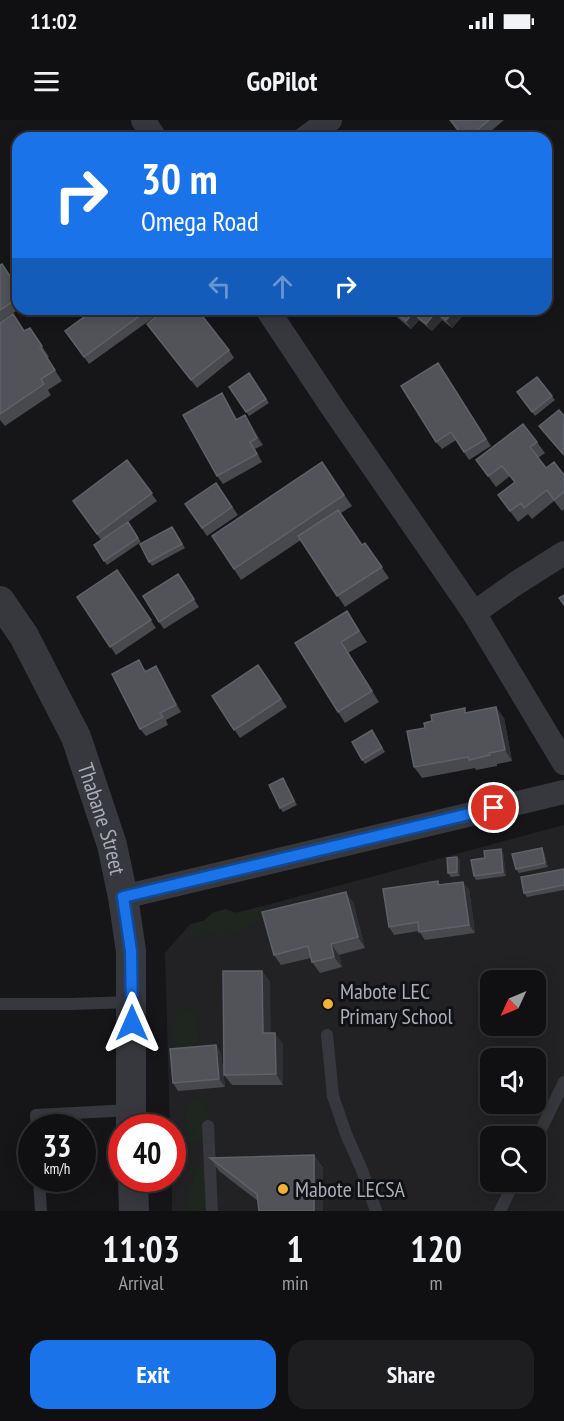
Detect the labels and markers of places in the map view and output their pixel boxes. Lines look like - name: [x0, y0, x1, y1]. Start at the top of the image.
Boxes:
- pin: [468, 782, 519, 833]
- place label: Mabote LEC Primary School: [340, 977, 454, 1030]
- marker: Mabote LEC Primary School: [321, 997, 335, 1011]
- place label: Mabote LECSA: [295, 1175, 406, 1203]
- marker: Mabote LECSA: [276, 1182, 290, 1196]

